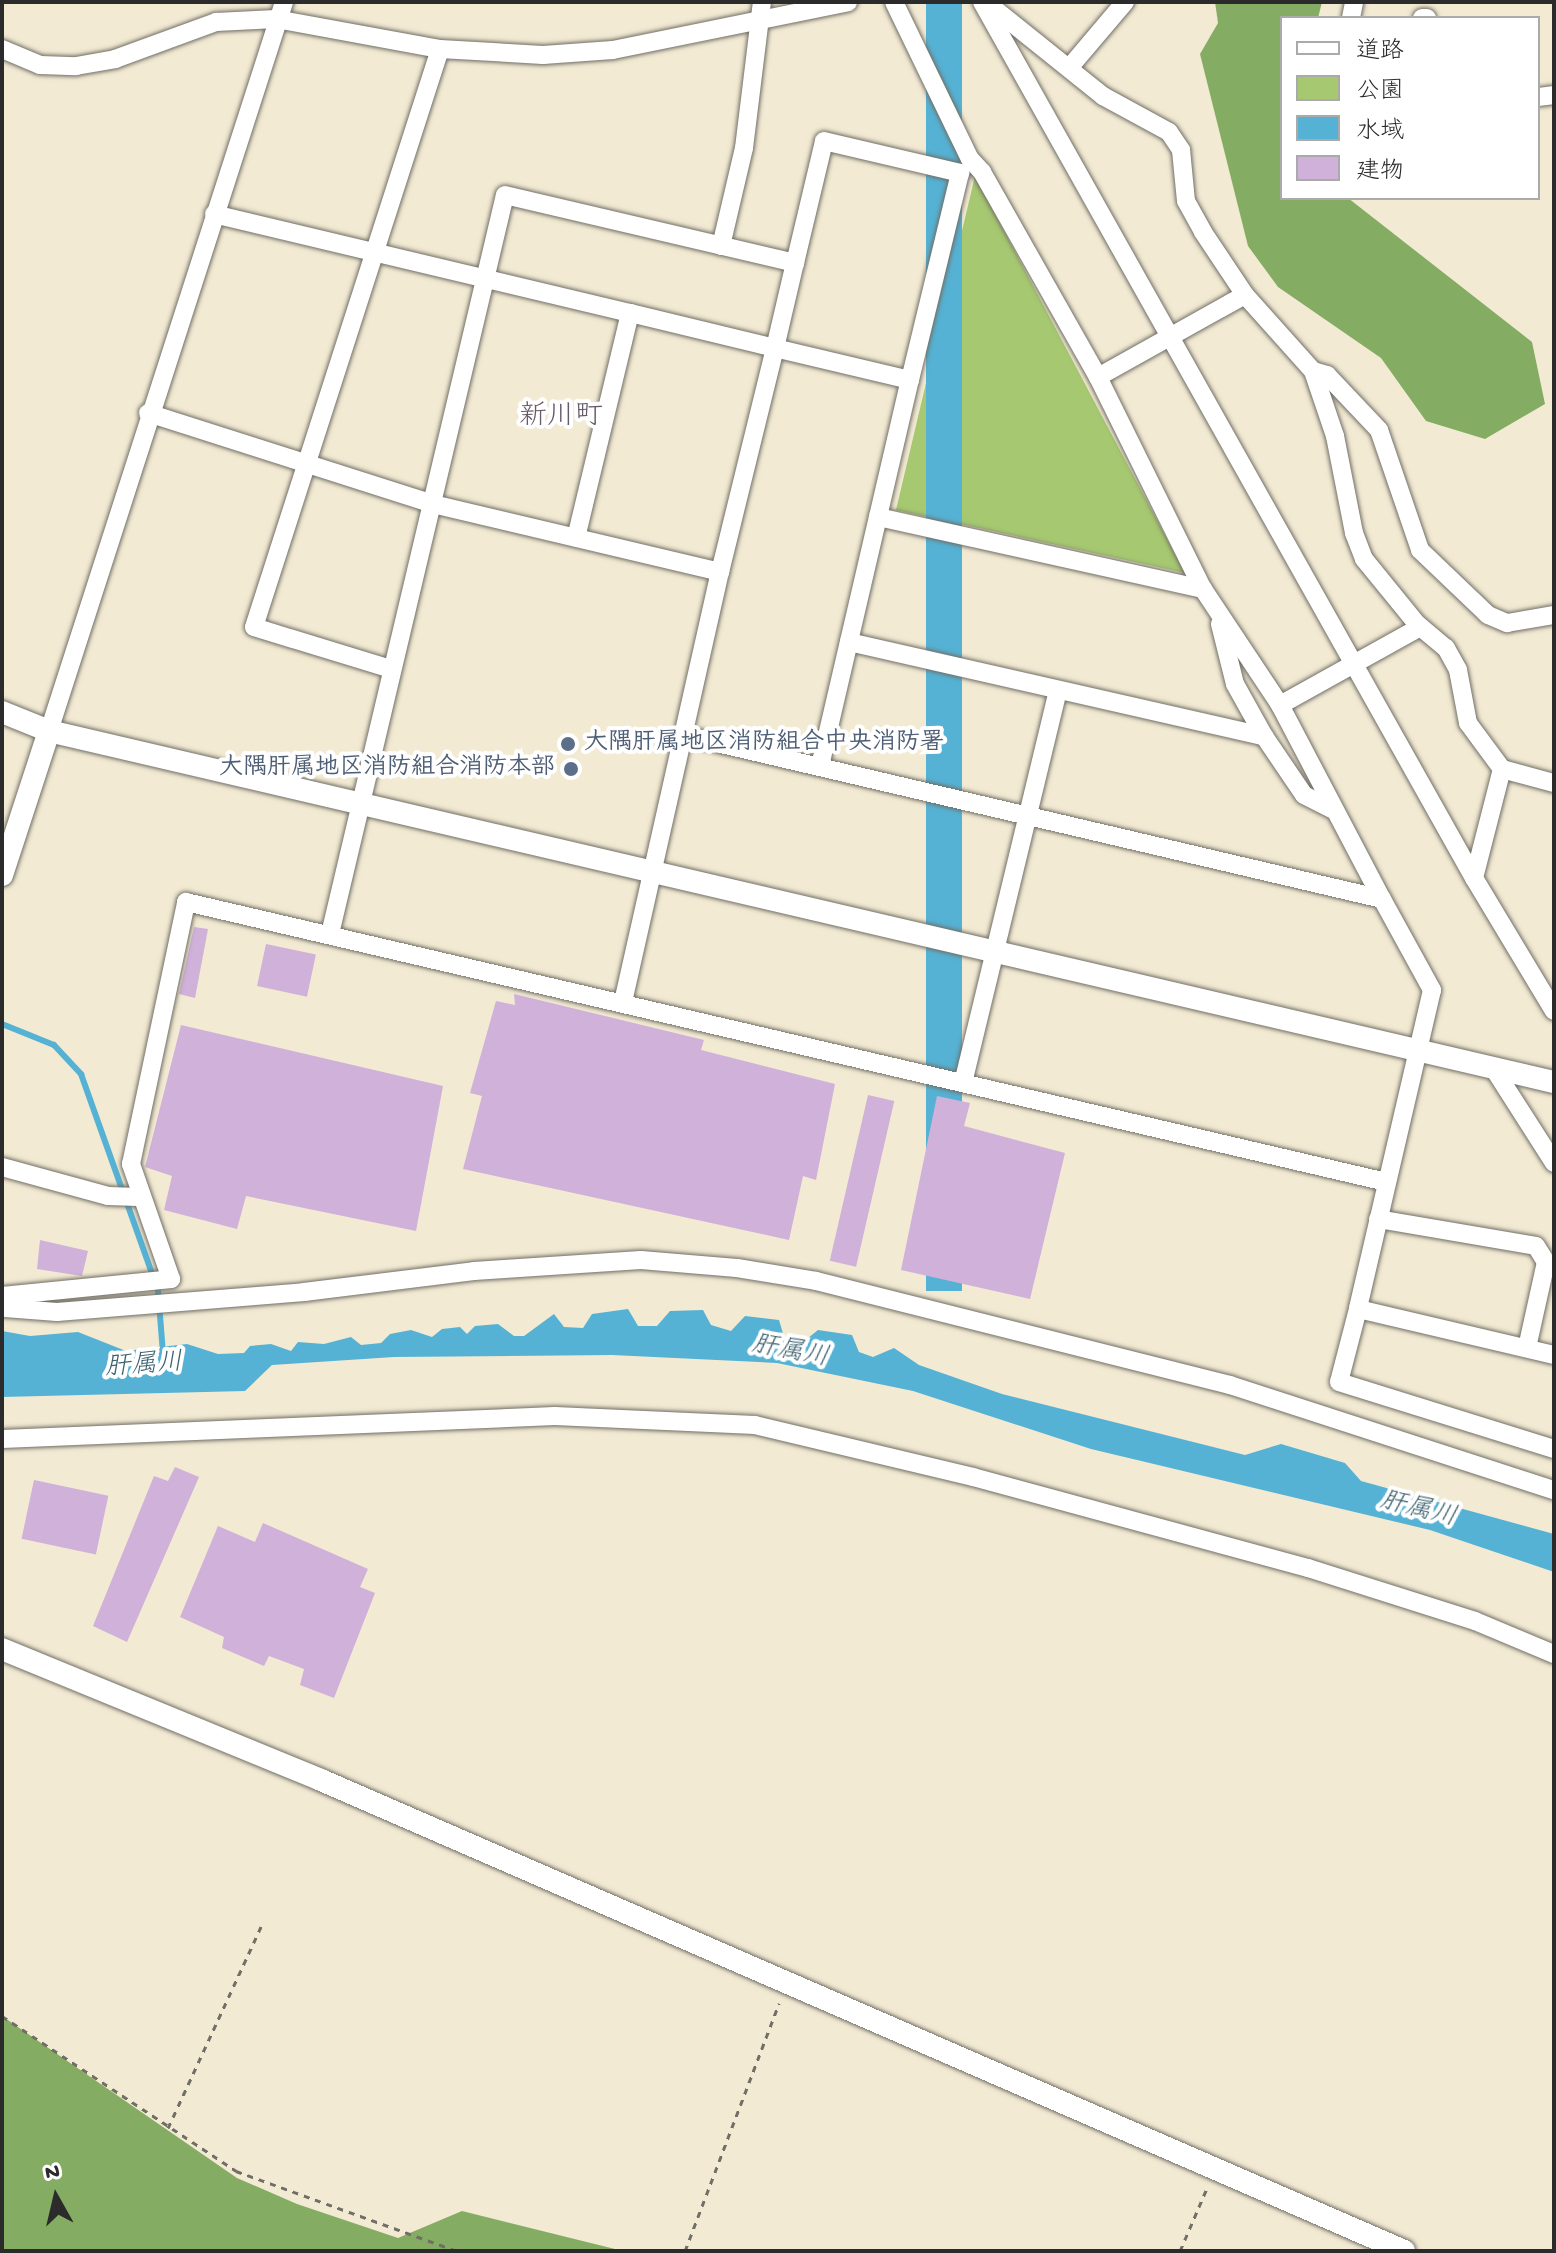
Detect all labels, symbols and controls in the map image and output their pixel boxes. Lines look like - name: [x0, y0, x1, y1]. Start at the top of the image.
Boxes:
- legend: [1280, 16, 1540, 200]
- text: 道路: [1356, 38, 1404, 67]
- text: 公園: [1356, 78, 1404, 107]
- text: 水域: [1356, 118, 1404, 147]
- text: 建物: [1356, 158, 1404, 187]
- district label: 新川町: [519, 401, 603, 435]
- place label: 大隅肝属地区消防組合中央消防署: [584, 730, 944, 758]
- marker: 大隅肝属地区消防組合中央消防署: [559, 735, 577, 753]
- place label: 大隅肝属地区消防組合消防本部: [219, 755, 555, 783]
- marker: 大隅肝属地区消防組合消防本部: [562, 760, 580, 778]
- water label: 肝属川: [749, 1330, 831, 1376]
- water label: 肝属川: [104, 1349, 184, 1385]
- water label: 肝属川: [1376, 1486, 1460, 1536]
- north arrow: [16, 2157, 96, 2237]
- text: N: [44, 2159, 62, 2187]

